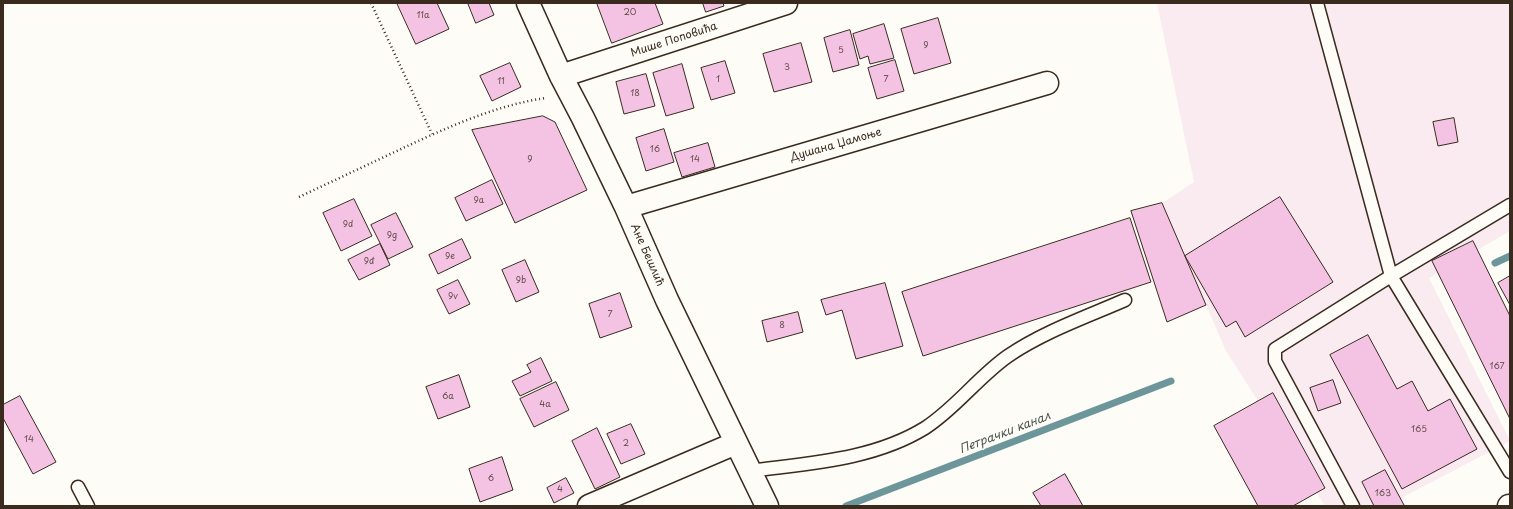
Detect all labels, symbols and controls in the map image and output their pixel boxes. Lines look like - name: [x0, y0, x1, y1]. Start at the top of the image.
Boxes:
- house number: 20: [624, 8, 636, 18]
- house number: 11a: [416, 11, 430, 21]
- street label: Мише Поповића: [629, 20, 719, 60]
- house number: 9: [923, 41, 929, 51]
- house number: 5: [838, 46, 844, 56]
- house number: 3: [784, 63, 790, 73]
- house number: 1: [716, 75, 720, 85]
- house number: 7: [883, 75, 889, 85]
- house number: 11: [497, 77, 505, 87]
- house number: 18: [630, 89, 640, 99]
- street label: Душана Џамоње: [789, 126, 883, 164]
- house number: 16: [650, 145, 660, 155]
- house number: 9: [527, 155, 533, 165]
- house number: 14: [690, 155, 700, 165]
- house number: 9a: [474, 196, 484, 206]
- house number: 9d: [343, 220, 353, 230]
- street label: Ане Бешлић: [627, 222, 667, 288]
- house number: 9g: [387, 231, 397, 241]
- house number: 9e: [445, 252, 455, 262]
- house number: 9đ: [364, 257, 374, 267]
- house number: 9b: [516, 276, 526, 286]
- house number: 9v: [448, 292, 458, 302]
- house number: 7: [607, 310, 613, 320]
- house number: 8: [779, 321, 785, 331]
- house number: 167: [1490, 362, 1504, 372]
- house number: 6a: [442, 392, 454, 402]
- house number: 4a: [539, 400, 551, 410]
- water label: Петрачки канал: [957, 409, 1053, 457]
- house number: 165: [1411, 425, 1427, 435]
- house number: 14: [24, 435, 34, 445]
- house number: 2: [623, 439, 629, 449]
- house number: 6: [488, 474, 494, 484]
- house number: 4: [557, 485, 563, 495]
- house number: 163: [1375, 489, 1391, 499]

